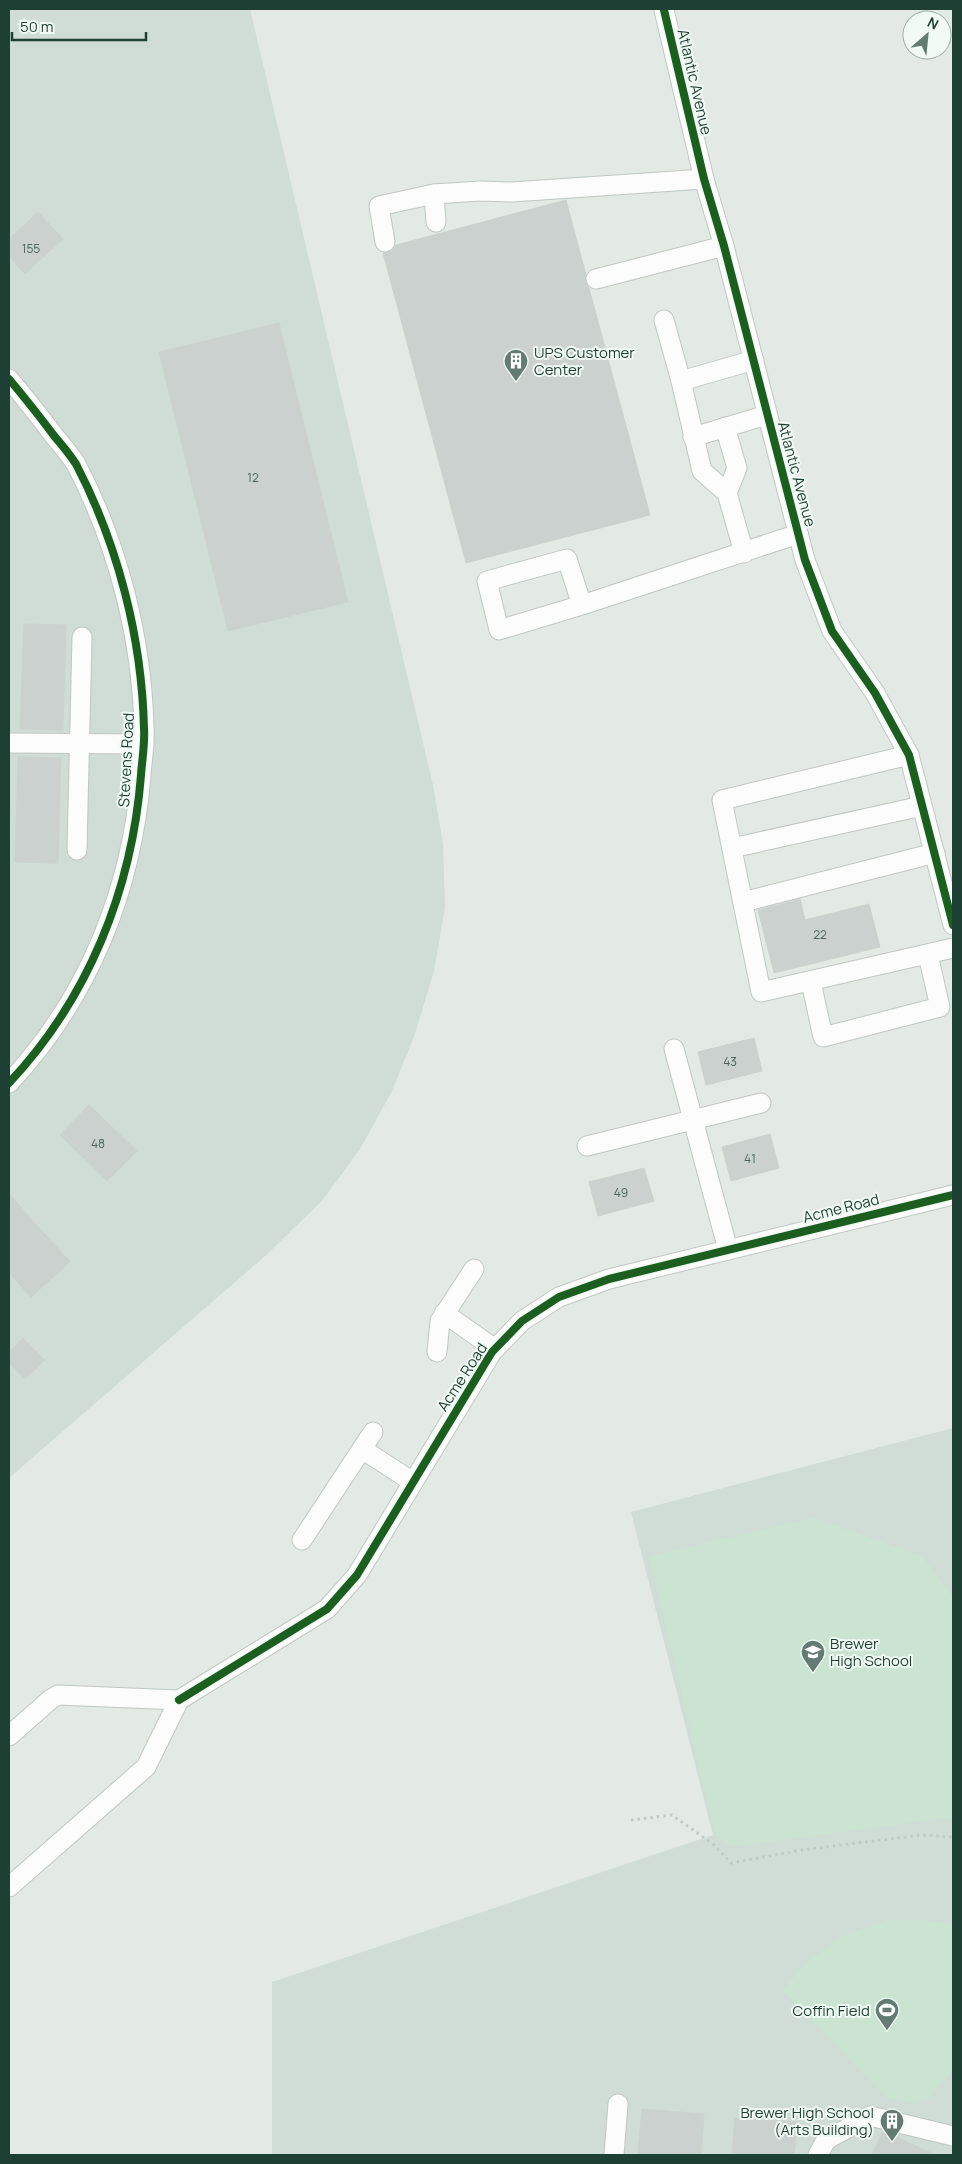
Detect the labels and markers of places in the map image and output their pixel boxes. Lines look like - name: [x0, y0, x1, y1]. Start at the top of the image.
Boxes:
- place label: UPS Customer Center: [534, 342, 635, 380]
- building icon: UPS Customer Center: [503, 348, 529, 382]
- place label: Brewer High School: [830, 1633, 912, 1671]
- school or university icon: Brewer High School: [800, 1639, 826, 1673]
- sports icon: Coffin Field: [874, 1997, 900, 2031]
- place label: Coffin Field: [793, 2000, 870, 2021]
- place label: Brewer High School (Arts Building): [740, 2102, 874, 2140]
- building icon: Brewer High School (Arts Building): [879, 2108, 905, 2142]

